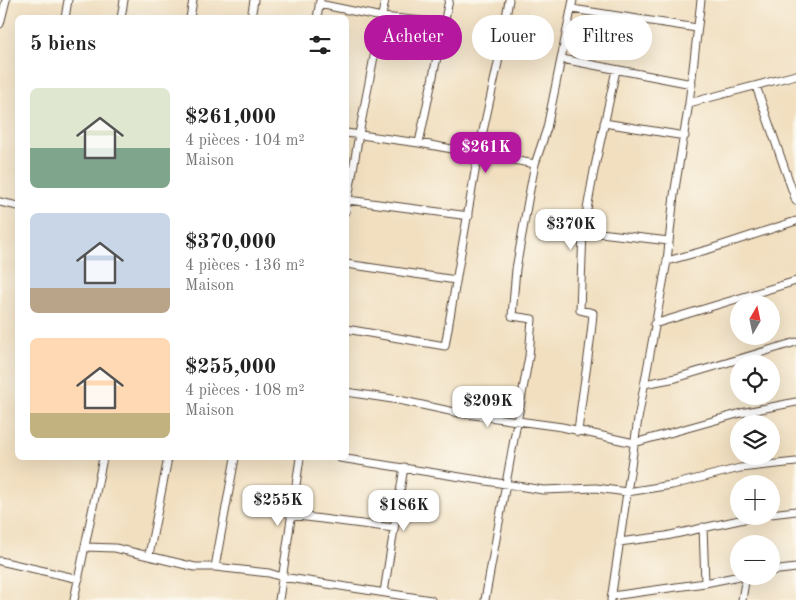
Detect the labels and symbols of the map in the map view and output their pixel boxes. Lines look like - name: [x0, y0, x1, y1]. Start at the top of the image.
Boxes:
- pin: $261K: [451, 132, 521, 174]
- pin: $370K: [536, 208, 606, 251]
- north arrow: [730, 295, 780, 345]
- pin: $209K: [453, 386, 523, 428]
- pin: $255K: [243, 484, 313, 527]
- pin: $186K: [369, 490, 439, 532]

